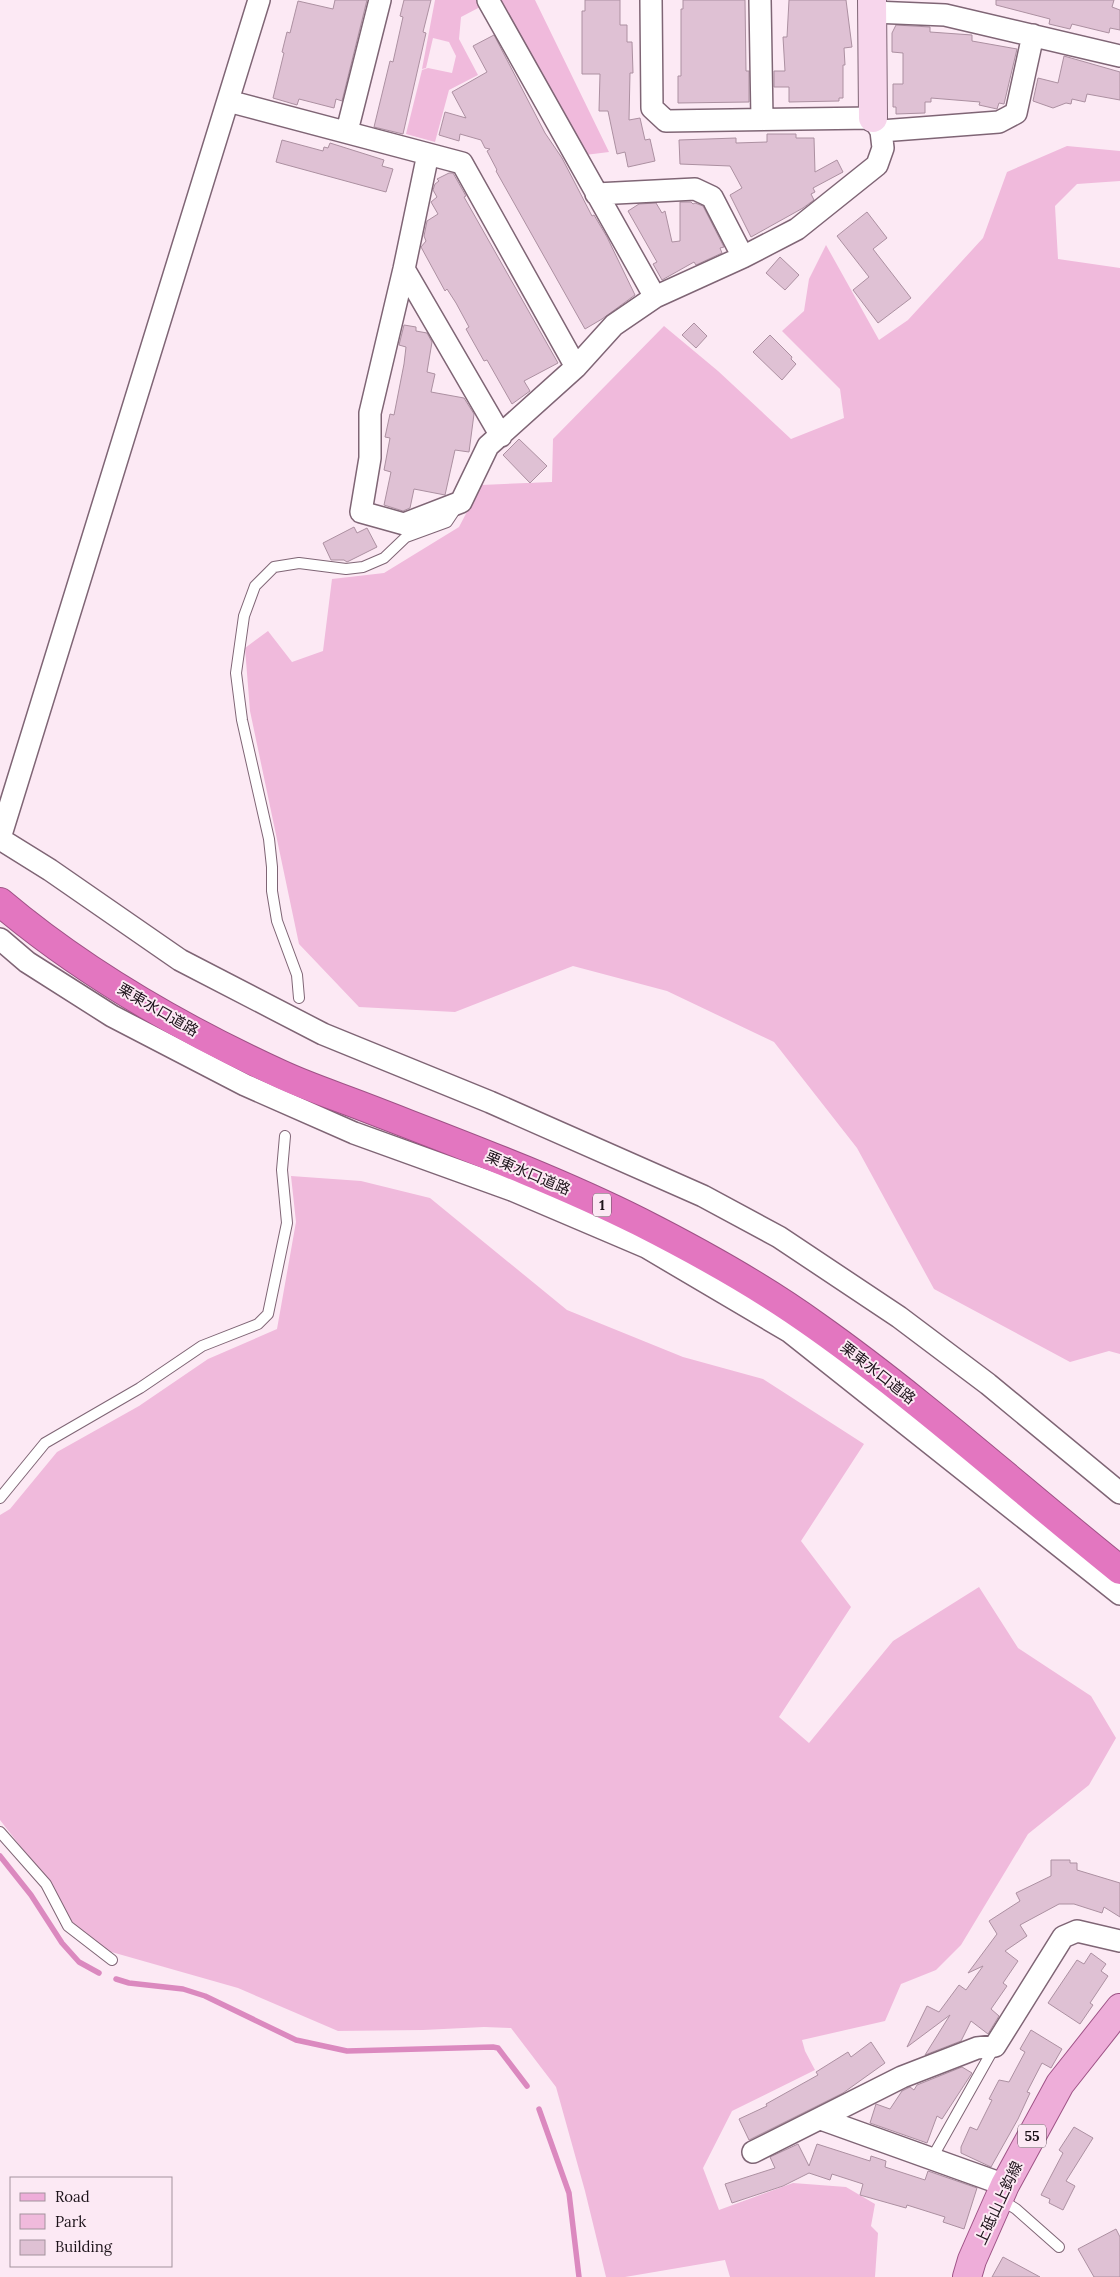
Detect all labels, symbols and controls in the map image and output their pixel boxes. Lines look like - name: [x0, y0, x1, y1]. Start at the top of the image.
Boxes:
- street label: 栗東水口道路: [115, 979, 202, 1040]
- street label: 栗東水口道路: [483, 1146, 573, 1199]
- road number: 1: [593, 1194, 611, 1216]
- street label: 栗東水口道路: [837, 1337, 920, 1408]
- road number: 55: [1018, 2124, 1046, 2148]
- street label: 上砥山上鈎線: [971, 2158, 1026, 2248]
- legend: [10, 2177, 172, 2267]
- text: Road: [55, 2187, 90, 2206]
- text: Park: [55, 2212, 86, 2231]
- text: Building: [55, 2237, 113, 2256]

